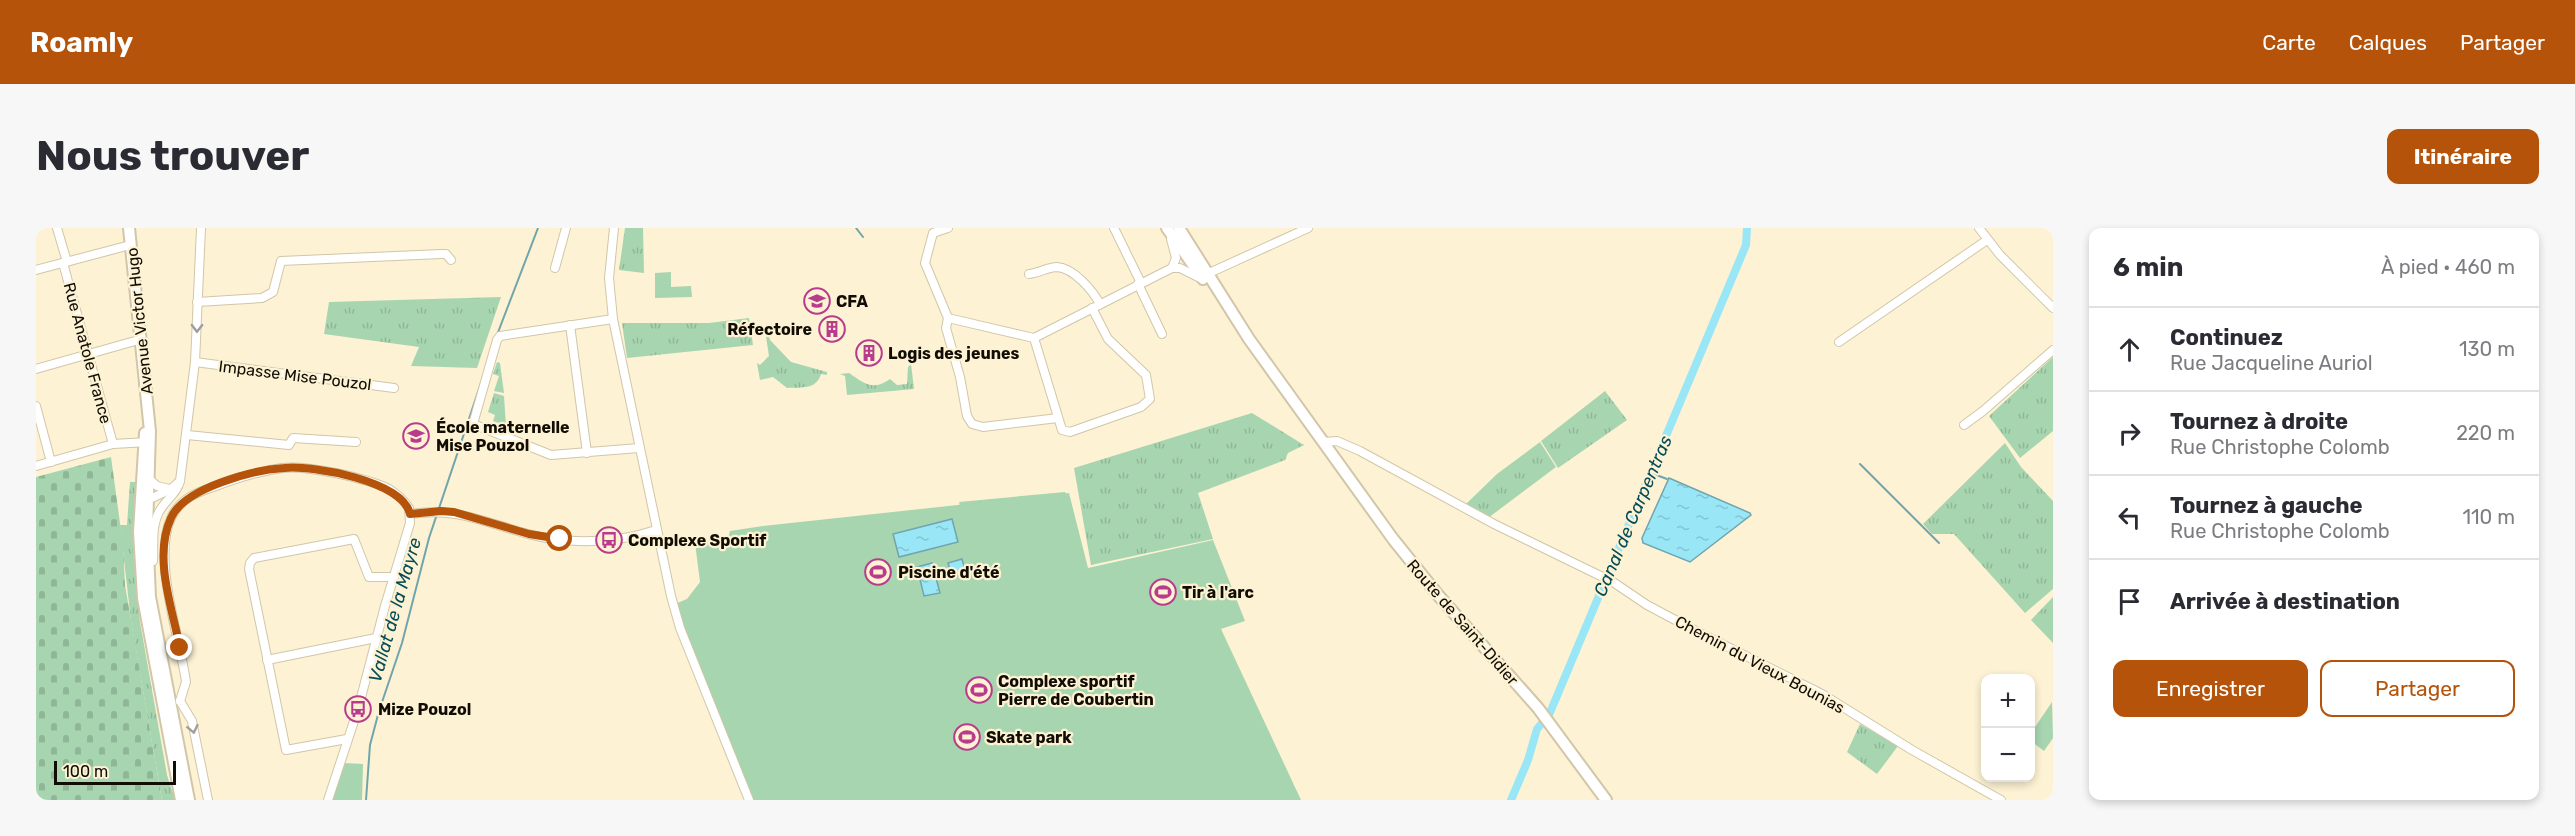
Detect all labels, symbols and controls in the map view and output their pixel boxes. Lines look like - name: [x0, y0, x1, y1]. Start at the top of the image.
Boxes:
- text: Roamly: [30, 26, 133, 59]
- text: Carte: [2262, 30, 2316, 55]
- text: Calques: [2349, 30, 2427, 55]
- text: Partager: [2460, 30, 2545, 55]
- button: Itinéraire: [2387, 129, 2539, 184]
- text: Nous trouver: [36, 131, 309, 181]
- street label: Avenue Victor Hugo: [122, 247, 157, 395]
- text: 6 min: [2113, 252, 2183, 283]
- text: À pied · 460 m: [2381, 255, 2515, 279]
- street label: Rue Anatole France: [60, 280, 116, 426]
- school or university icon: CFA: [802, 286, 832, 316]
- place label: CFA: [836, 292, 868, 311]
- building icon: Réfectoire: [817, 314, 847, 344]
- place label: Réfectoire: [727, 320, 812, 339]
- one-way arrow: [190, 324, 203, 333]
- text: Continuez: [2170, 324, 2283, 351]
- icon: ahead: [2113, 333, 2146, 366]
- text: 130 m: [2459, 337, 2515, 361]
- building icon: Logis des jeunes: [854, 338, 884, 368]
- place label: Logis des jeunes: [888, 344, 1019, 363]
- text: Rue Jacqueline Auriol: [2170, 351, 2373, 375]
- street label: Impasse Mise Pouzol: [217, 357, 372, 394]
- text: Tournez à droite: [2170, 408, 2348, 435]
- place label: École maternelle Mise Pouzol: [436, 417, 570, 455]
- icon: right: [2113, 417, 2146, 450]
- school or university icon: École maternelle Mise Pouzol: [401, 421, 431, 451]
- text: 220 m: [2456, 421, 2515, 445]
- water label: Canal de Carpentras: [1589, 432, 1677, 600]
- text: Rue Christophe Colomb: [2170, 435, 2390, 459]
- text: Tournez à gauche: [2170, 492, 2363, 519]
- icon: left: [2113, 501, 2146, 534]
- text: 110 m: [2463, 505, 2515, 529]
- text: Rue Christophe Colomb: [2170, 519, 2390, 543]
- route start: [546, 525, 572, 551]
- bus stop icon: Complexe Sportif: [594, 525, 624, 555]
- place label: Complexe Sportif: [628, 531, 767, 550]
- water label: Vallat de la Mayre: [364, 535, 426, 685]
- street label: Route de Saint-Didier: [1403, 556, 1522, 689]
- sports icon: Piscine d'été: [863, 557, 893, 587]
- place label: Piscine d'été: [898, 563, 1000, 582]
- sports icon: Tir à l'arc: [1148, 577, 1178, 607]
- place label: Tir à l'arc: [1182, 583, 1254, 602]
- icon: arrive: [2113, 585, 2146, 618]
- text: Arrivée à destination: [2170, 588, 2400, 615]
- street label: Chemin du Vieux Bounias: [1672, 612, 1848, 717]
- route end: [166, 634, 192, 660]
- button: Enregistrer: [2113, 660, 2308, 717]
- button: Partager: [2320, 660, 2515, 717]
- place label: Complexe sportif Pierre de Coubertin: [998, 672, 1154, 709]
- map controls: [1981, 674, 2035, 782]
- button: +: [1981, 674, 2035, 728]
- sports icon: Complexe sportif Pierre de Coubertin: [964, 675, 994, 705]
- bus stop icon: Mize Pouzol: [343, 694, 373, 724]
- place label: Mize Pouzol: [378, 700, 471, 719]
- sports icon: Skate park: [952, 722, 982, 752]
- one-way arrow: [186, 723, 199, 733]
- place label: Skate park: [986, 728, 1072, 747]
- button: −: [1981, 728, 2035, 782]
- scale bar: [54, 758, 176, 786]
- text: 100 m: [63, 762, 108, 781]

